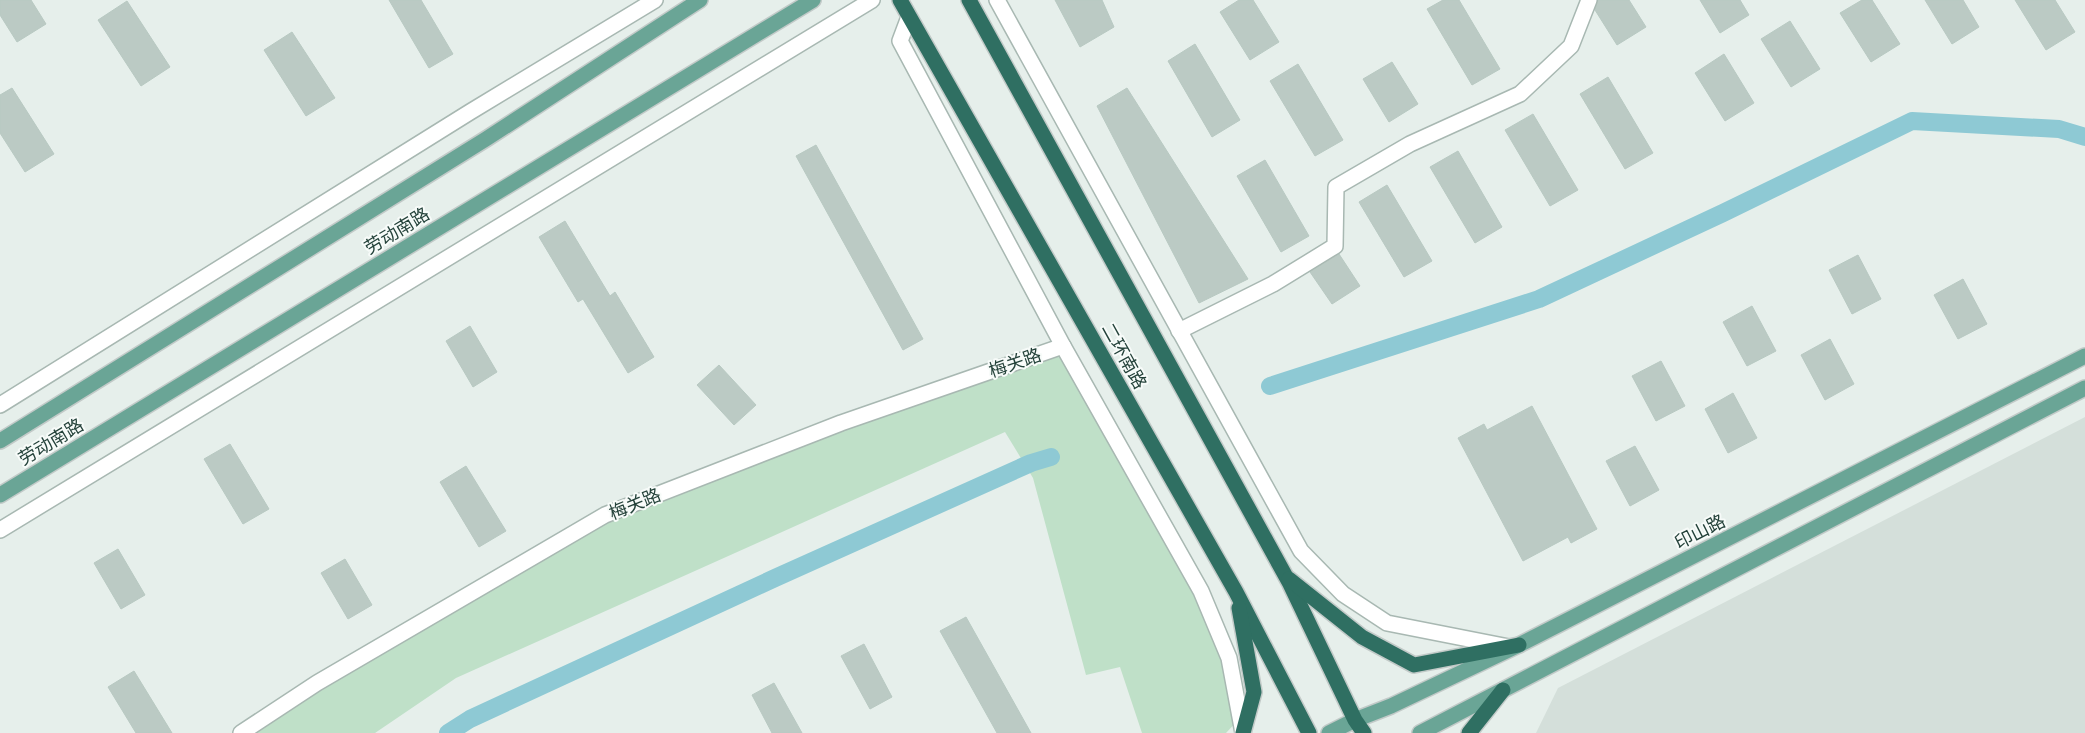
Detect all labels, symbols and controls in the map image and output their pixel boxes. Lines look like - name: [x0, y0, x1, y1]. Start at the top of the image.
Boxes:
- street label: 劳动南路: [361, 204, 433, 258]
- street label: 二环南路: [1098, 320, 1150, 392]
- street label: 梅关路: [986, 345, 1044, 381]
- street label: 劳动南路: [15, 415, 87, 469]
- street label: 梅关路: [606, 485, 664, 523]
- street label: 印山路: [1671, 511, 1729, 553]

